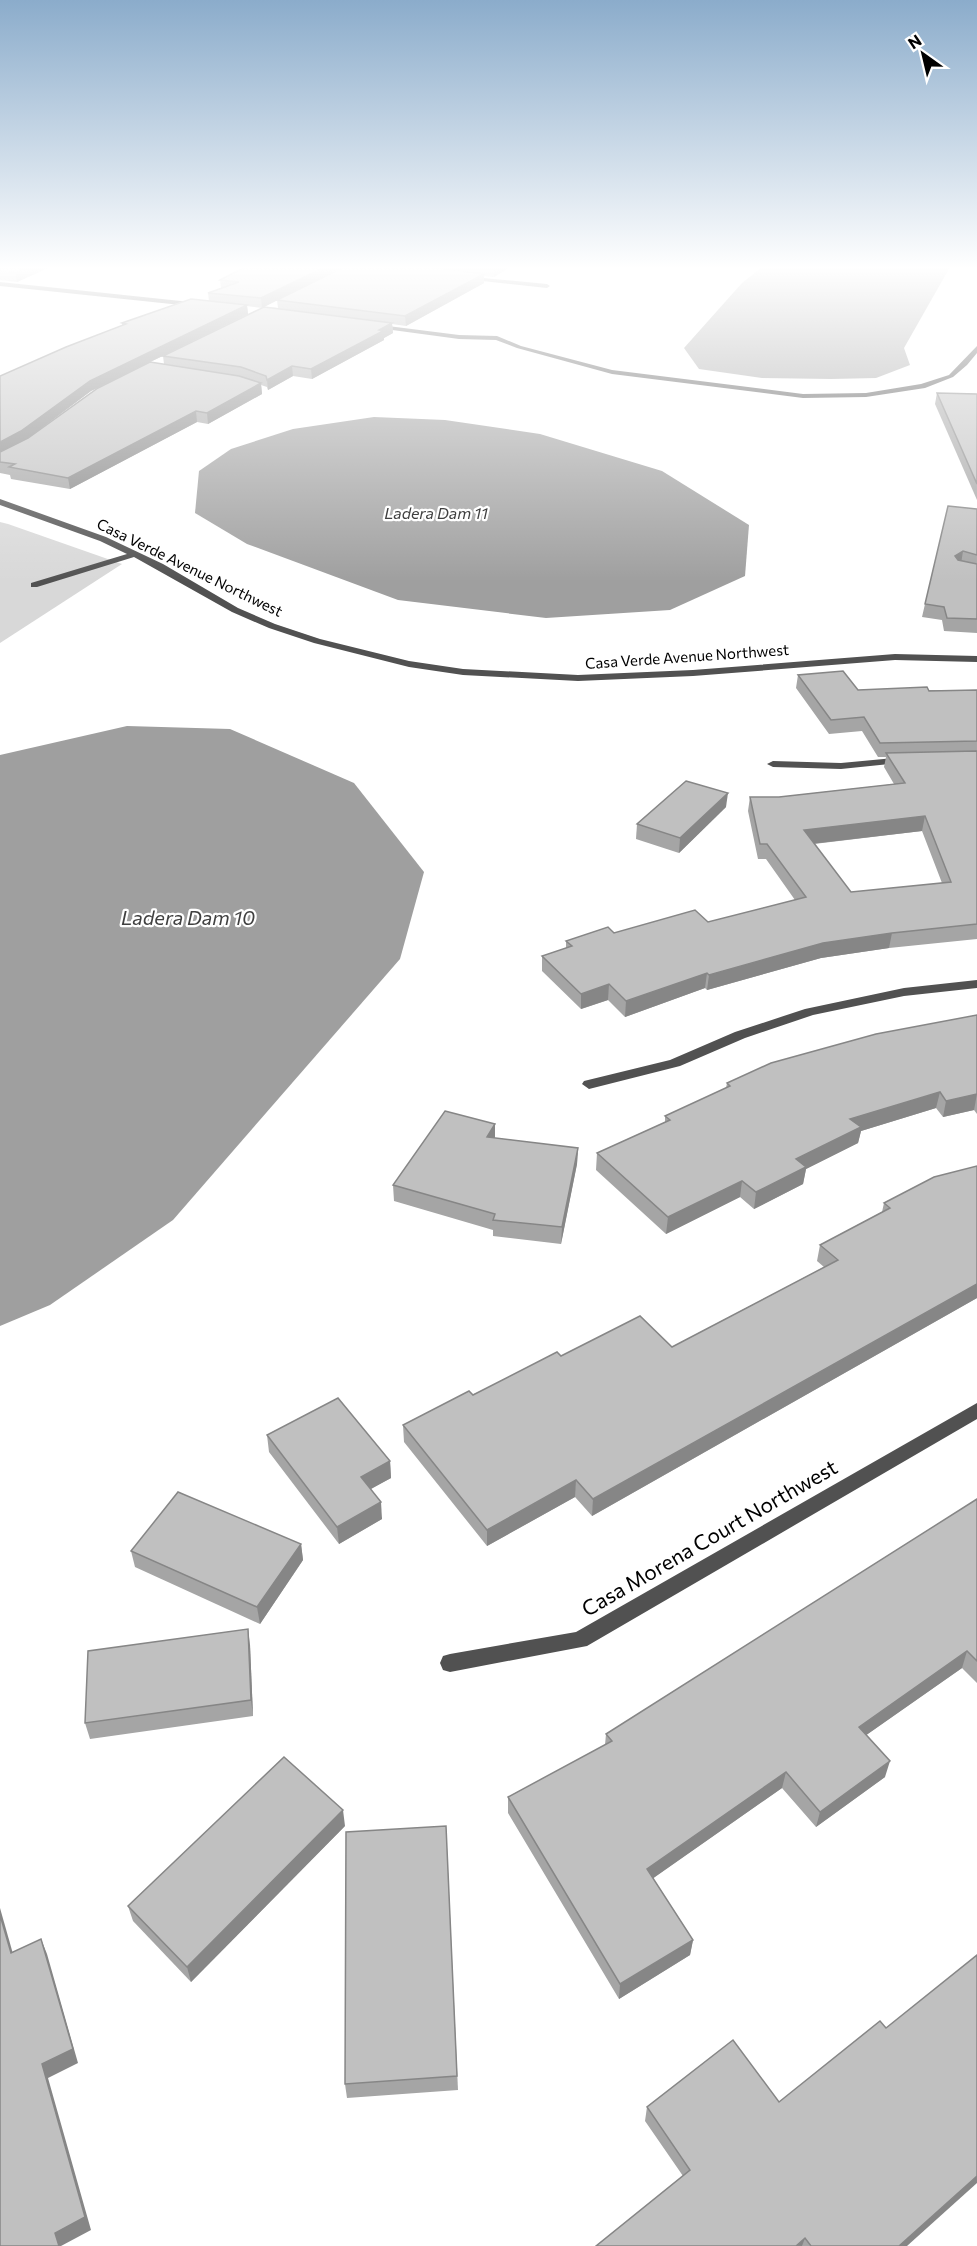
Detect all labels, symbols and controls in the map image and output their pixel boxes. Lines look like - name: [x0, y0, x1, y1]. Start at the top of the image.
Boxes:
- north arrow: [893, 24, 953, 84]
- text: N: [904, 30, 925, 52]
- water label: Ladera Dam 11: [384, 503, 488, 522]
- street label: Casa Verde Avenue Northwest: [94, 514, 286, 620]
- street label: Casa Verde Avenue Northwest: [584, 640, 790, 672]
- water label: Ladera Dam 10: [121, 905, 255, 929]
- street label: Casa Morena Court Northwest: [577, 1453, 841, 1621]

